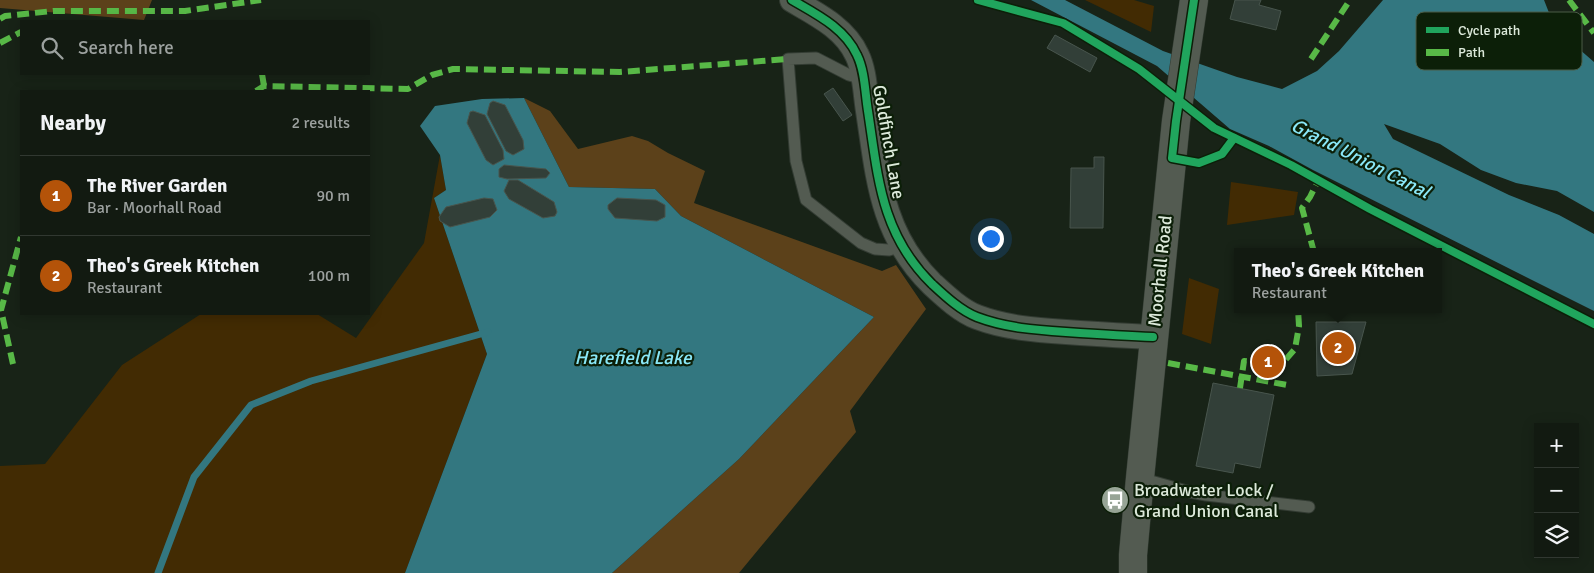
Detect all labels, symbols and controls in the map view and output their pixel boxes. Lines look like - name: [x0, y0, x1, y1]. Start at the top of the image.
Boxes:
- legend: [1416, 12, 1582, 70]
- search box: [20, 20, 370, 75]
- text: Cycle path: [1458, 22, 1520, 39]
- icon: search: [38, 34, 66, 62]
- text: Search here: [78, 36, 174, 60]
- text: Path: [1458, 44, 1485, 61]
- street label: Goldfinch Lane: [868, 83, 910, 201]
- text: Nearby: [40, 110, 106, 136]
- text: 2 results: [291, 113, 350, 133]
- water label: Grand Union Canal: [1287, 114, 1435, 205]
- text: The River Garden: [87, 174, 228, 198]
- text: 1: [52, 186, 60, 206]
- text: 90 m: [316, 186, 350, 206]
- text: Bar · Moorhall Road: [87, 198, 222, 218]
- street label: Moorhall Road: [1143, 214, 1177, 328]
- your location: [978, 226, 1004, 252]
- popup: [1234, 248, 1442, 313]
- text: Theo's Greek Kitchen: [87, 254, 260, 278]
- text: Theo's Greek Kitchen: [1252, 259, 1424, 283]
- text: 2: [52, 266, 60, 286]
- text: 100 m: [308, 266, 350, 286]
- text: Restaurant: [87, 278, 162, 298]
- text: Restaurant: [1252, 283, 1327, 303]
- pin: 2: [1322, 329, 1354, 367]
- pin: 1: [1252, 343, 1284, 381]
- water label: Harefield Lake: [575, 346, 693, 370]
- map controls: [1534, 423, 1579, 558]
- button: +: [1534, 423, 1579, 468]
- button: −: [1534, 468, 1579, 513]
- place label: Broadwater Lock / Grand Union Canal: [1134, 479, 1279, 522]
- bus stop icon: Broadwater Lock / Grand Union Canal: [1100, 485, 1130, 515]
- button: layers: [1534, 513, 1579, 558]

